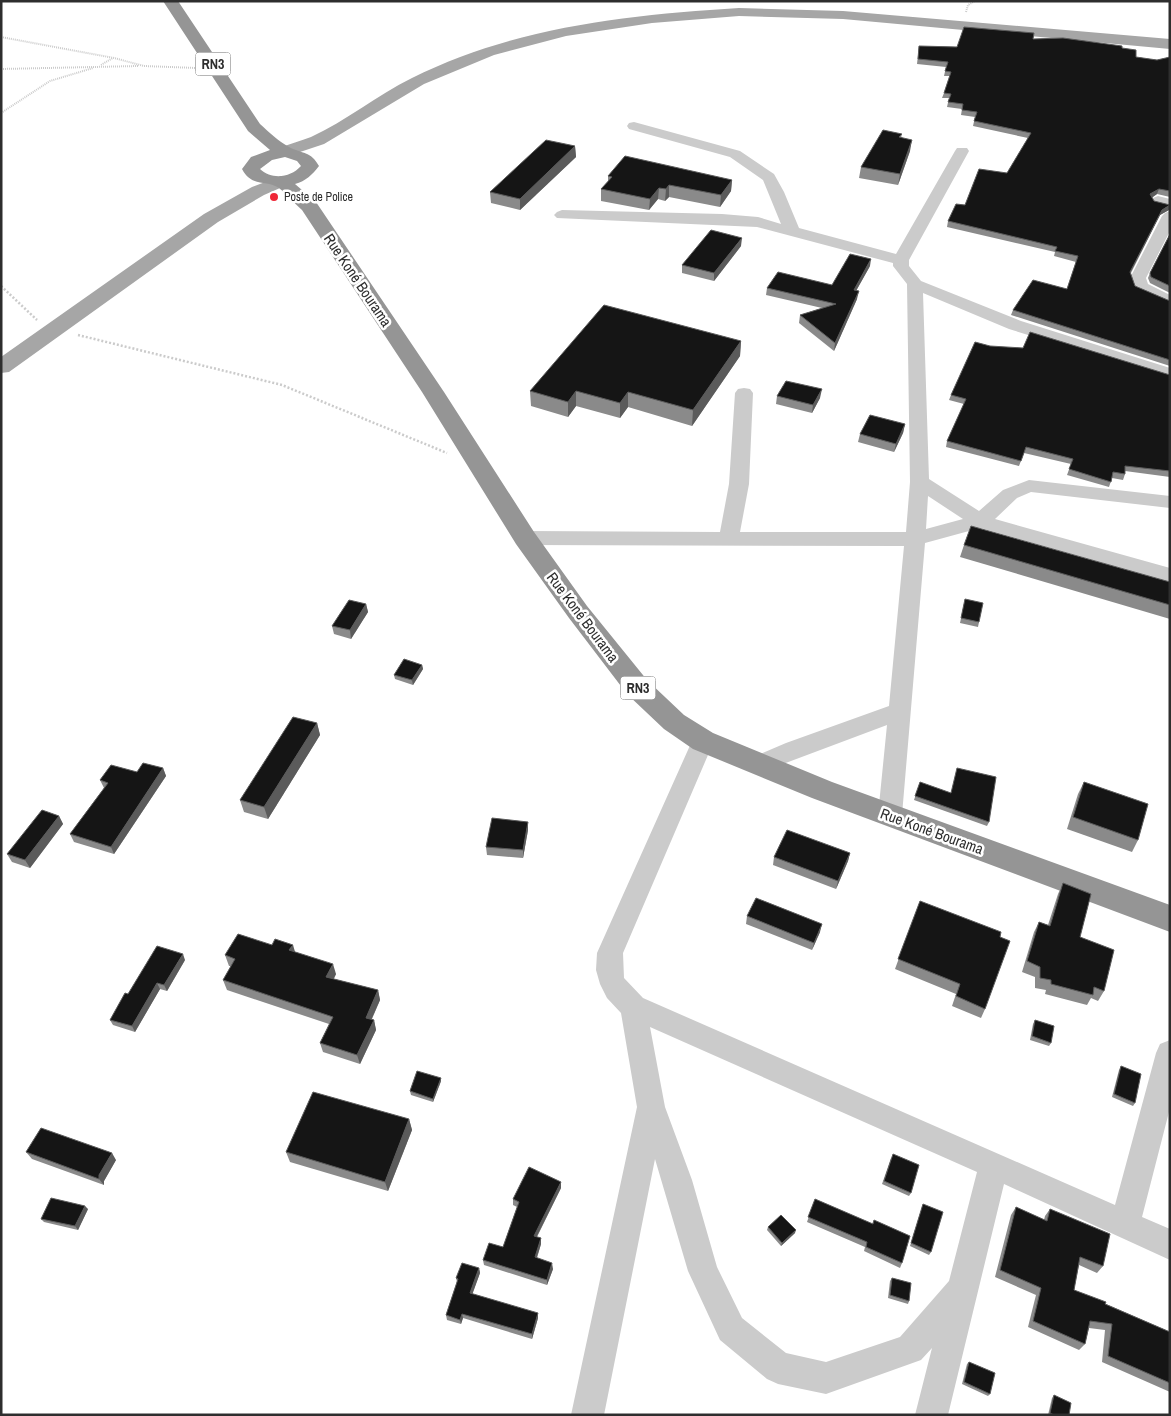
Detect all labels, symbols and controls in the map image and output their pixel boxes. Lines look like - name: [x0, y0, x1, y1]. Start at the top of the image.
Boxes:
- road number: RN3: [196, 52, 230, 76]
- place label: Poste de Police: [284, 189, 353, 205]
- marker: Poste de Police: [268, 191, 280, 203]
- street label: Rue Koné Bourama: [319, 229, 397, 331]
- street label: Rue Koné Bourama: [542, 568, 624, 667]
- road number: RN3: [620, 676, 656, 700]
- street label: Rue Koné Bourama: [878, 803, 986, 859]

